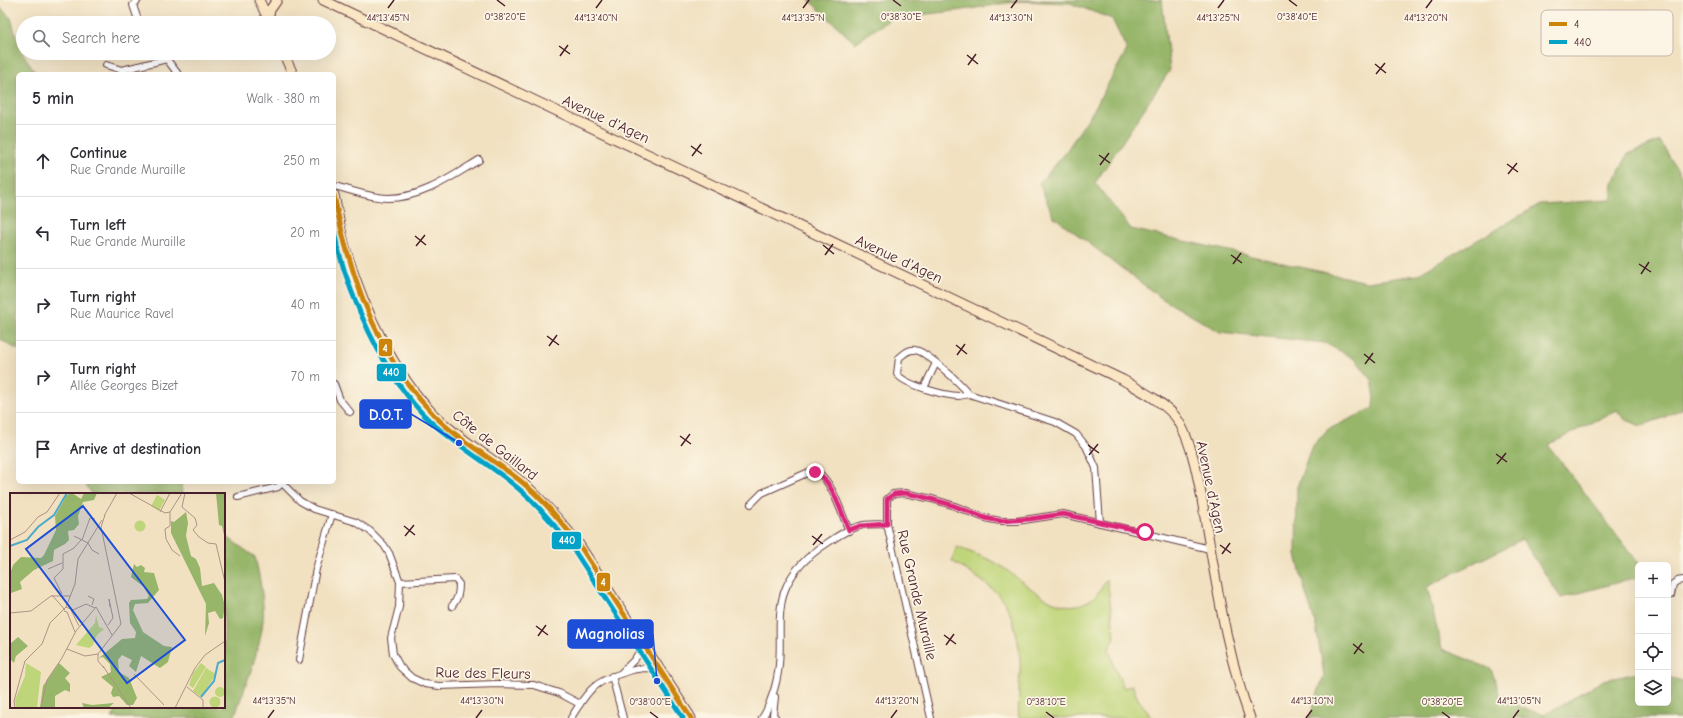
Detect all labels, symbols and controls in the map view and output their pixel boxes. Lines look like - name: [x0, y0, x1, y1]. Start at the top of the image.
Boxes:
- legend: [1541, 10, 1673, 56]
- text: 0°38'20"E: [485, 11, 525, 23]
- text: 0°38'30"E: [881, 11, 921, 23]
- text: 0°38'40"E: [1277, 11, 1317, 23]
- text: 44°13'45"N: [367, 12, 409, 24]
- text: 44°13'40"N: [574, 12, 618, 24]
- text: 44°13'35"N: [782, 12, 824, 24]
- text: 44°13'30"N: [989, 12, 1033, 24]
- text: 44°13'25"N: [1196, 12, 1240, 24]
- text: 44°13'20"N: [1404, 12, 1448, 24]
- search box: [16, 16, 336, 60]
- text: 4: [1574, 18, 1579, 31]
- icon: search: [30, 27, 52, 49]
- text: Search here: [62, 29, 140, 47]
- text: 440: [1574, 36, 1591, 49]
- text: 5 min: [32, 89, 74, 108]
- text: Walk · 380 m: [247, 91, 320, 106]
- street label: Avenue d'Agen: [560, 91, 652, 147]
- text: Continue: [70, 144, 127, 162]
- icon: ahead: [32, 150, 54, 172]
- text: 250 m: [283, 153, 320, 168]
- text: Rue Grande Muraille: [70, 162, 185, 177]
- text: Turn left: [70, 216, 126, 234]
- icon: left: [32, 222, 54, 244]
- text: 20 m: [290, 225, 320, 240]
- street label: Avenue d'Agen: [853, 231, 945, 287]
- text: Rue Grande Muraille: [70, 234, 185, 249]
- text: Turn right: [70, 288, 136, 306]
- icon: right: [32, 294, 54, 316]
- text: 40 m: [291, 297, 320, 312]
- text: Rue Maurice Ravel: [70, 306, 174, 321]
- line badge: 4: [378, 338, 393, 357]
- text: 4: [382, 342, 388, 355]
- text: Turn right: [70, 360, 136, 378]
- line badge: 440: [376, 363, 407, 382]
- icon: right: [32, 366, 54, 388]
- text: 440: [383, 366, 399, 379]
- text: 70 m: [291, 369, 320, 384]
- text: Allée Georges Bizet: [70, 378, 178, 393]
- callout: D.O.T.: [360, 400, 411, 428]
- text: D.O.T.: [369, 406, 403, 424]
- street label: Côte de Gaillard: [449, 406, 541, 484]
- icon: arrive: [32, 438, 54, 460]
- street label: Avenue d'Agen: [1192, 439, 1230, 535]
- text: Arrive at destination: [70, 440, 201, 458]
- route end: [806, 463, 824, 481]
- inset map: [10, 493, 225, 708]
- route start: [1136, 523, 1154, 541]
- street label: Rue Grande Muraille: [893, 528, 941, 662]
- line badge: 440: [551, 531, 582, 550]
- text: 440: [559, 534, 575, 547]
- map controls: [1635, 562, 1671, 706]
- button: +: [1635, 562, 1671, 598]
- line badge: 4: [596, 572, 611, 592]
- text: 4: [600, 576, 606, 589]
- button: −: [1635, 598, 1671, 634]
- callout: Magnolias: [568, 620, 653, 648]
- text: Magnolias: [575, 625, 645, 643]
- button: locate: [1635, 634, 1671, 670]
- street label: Rue des Fleurs: [435, 663, 531, 683]
- button: layers: [1635, 670, 1671, 706]
- text: 44°13'35"N: [253, 695, 295, 707]
- text: 44°13'30"N: [460, 695, 504, 707]
- text: 44°13'20"N: [875, 695, 919, 707]
- text: 44°13'10"N: [1291, 695, 1333, 707]
- text: 44°13'05"N: [1497, 695, 1541, 707]
- text: 0°38'00"E: [629, 696, 671, 708]
- text: 0°38'10"E: [1026, 696, 1066, 708]
- text: 0°38'20"E: [1422, 696, 1462, 708]

